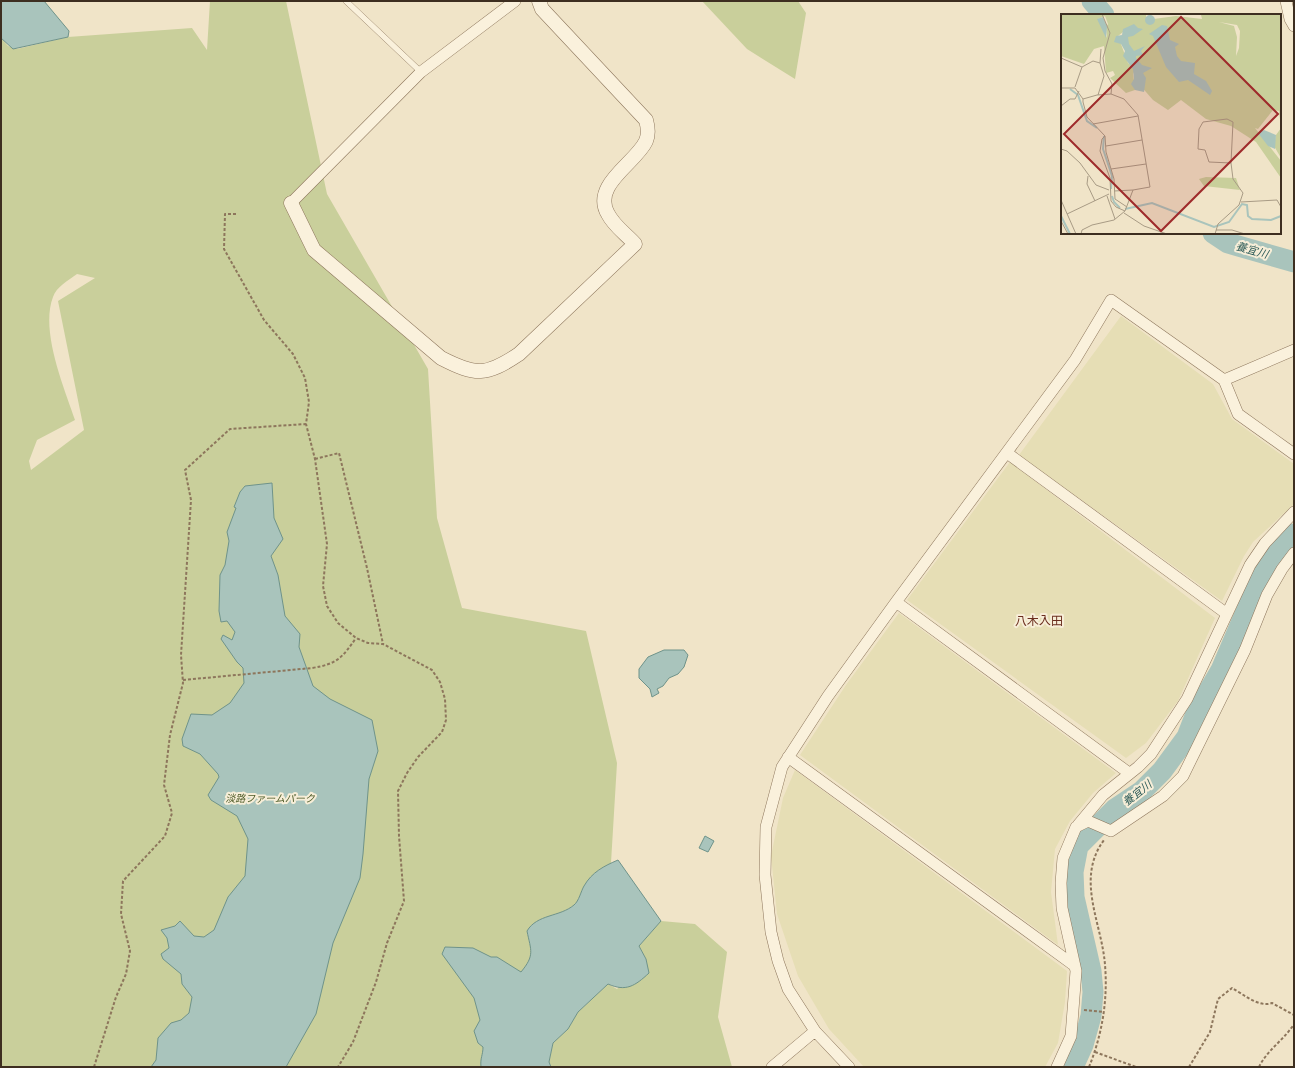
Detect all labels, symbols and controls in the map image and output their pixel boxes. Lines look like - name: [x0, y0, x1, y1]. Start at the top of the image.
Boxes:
- inset map: [1061, 14, 1281, 234]
- water label: 養宜川: [1234, 239, 1271, 262]
- district label: 八木入田: [1015, 613, 1063, 628]
- water label: 養宜川: [1120, 777, 1155, 809]
- park label: 淡路ファームパーク: [225, 792, 316, 805]

